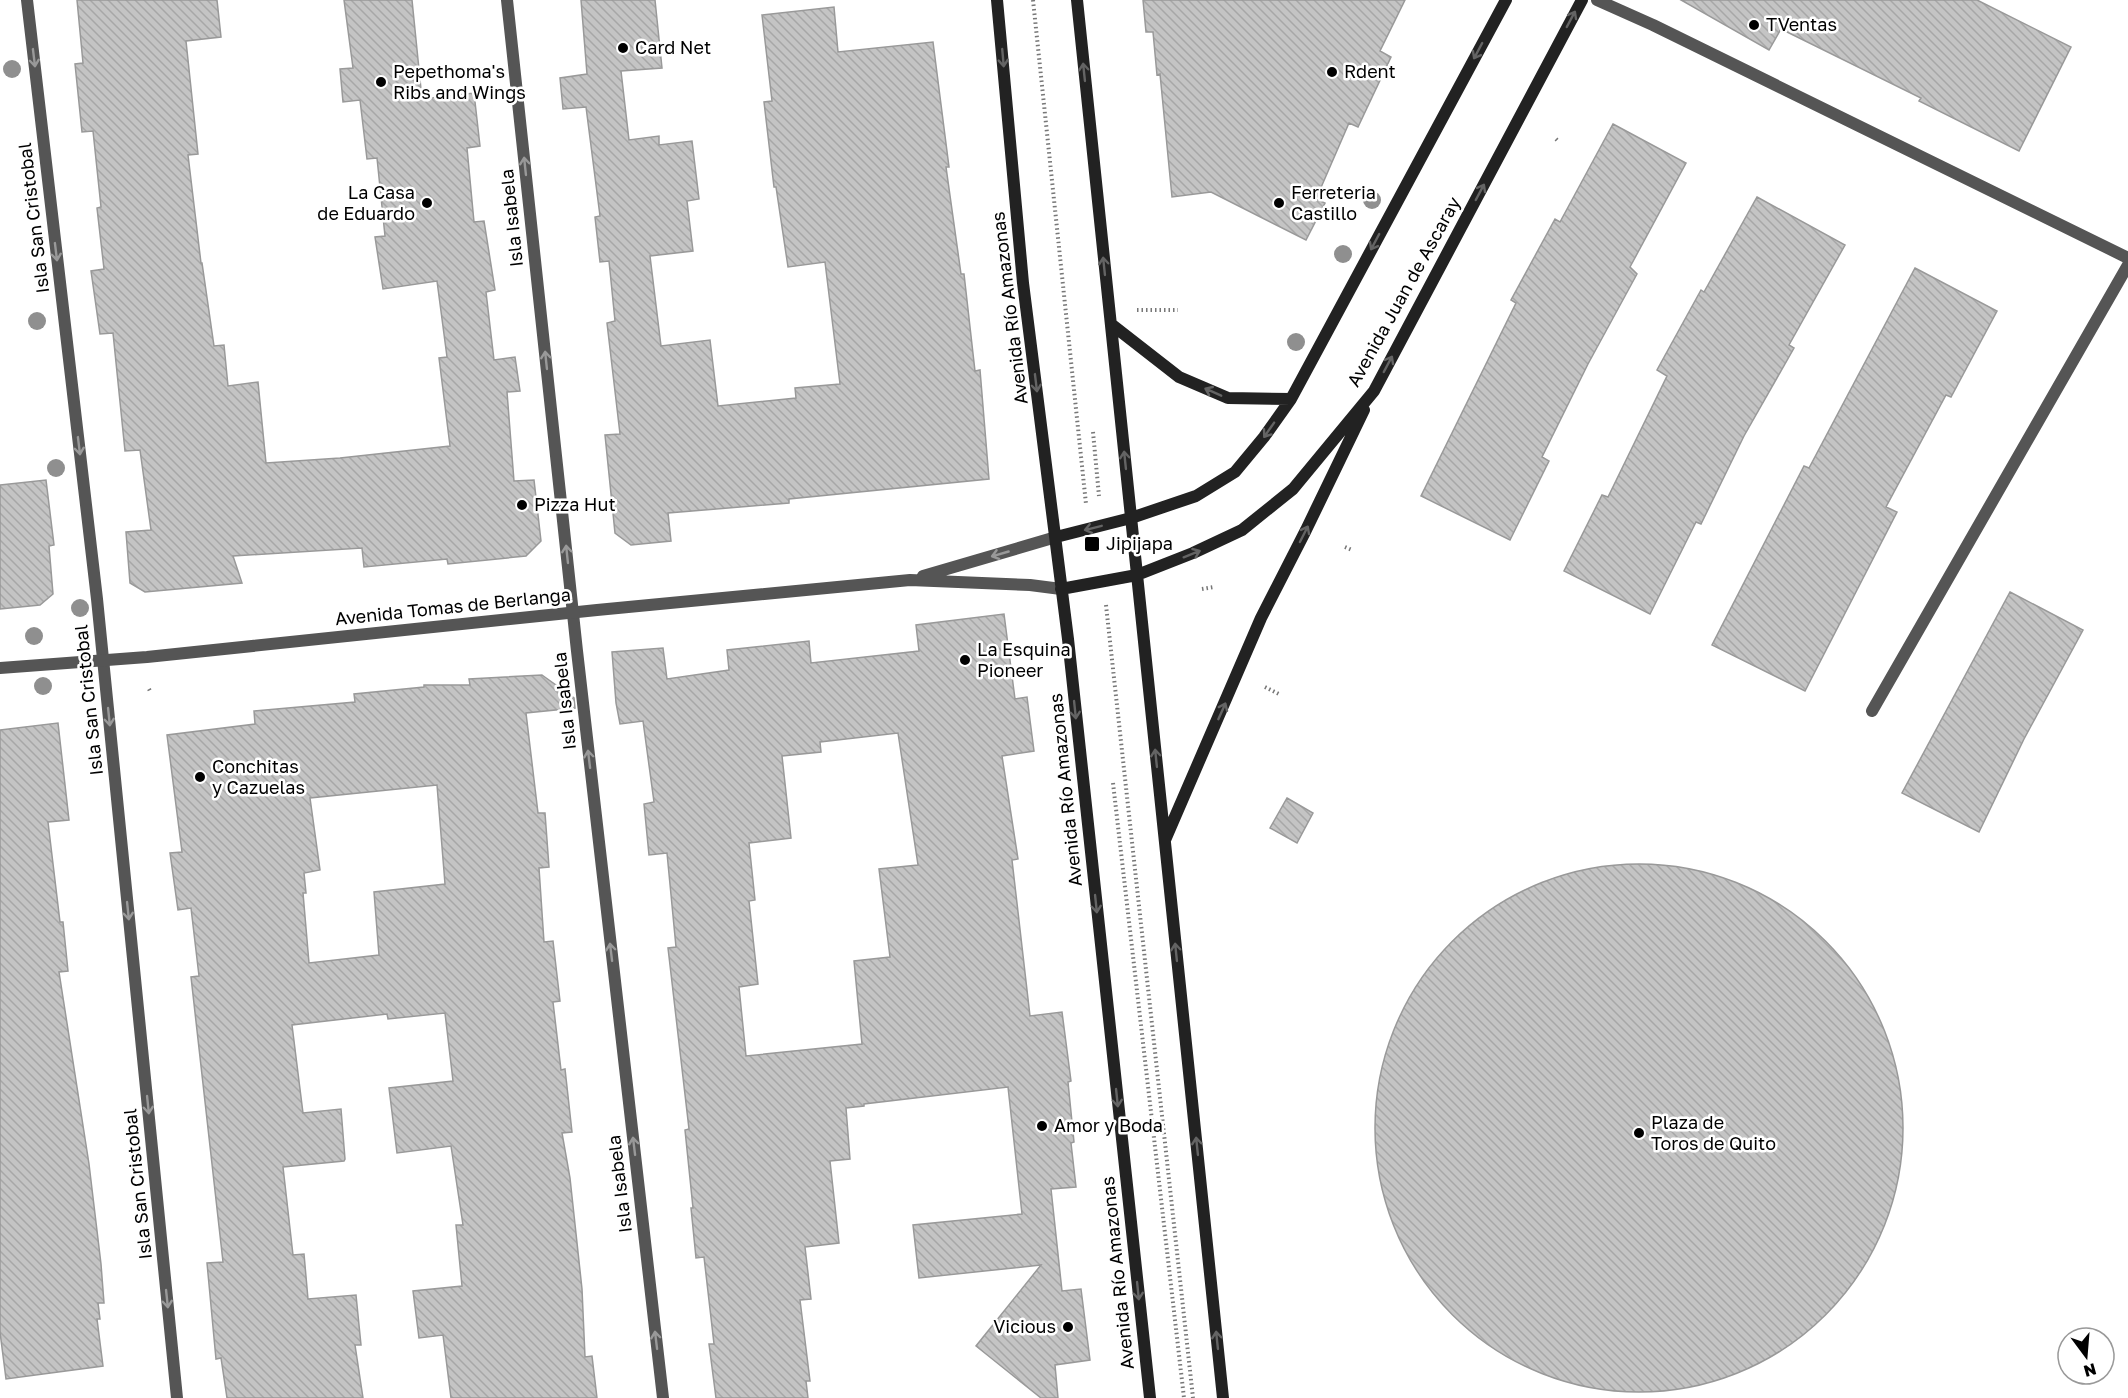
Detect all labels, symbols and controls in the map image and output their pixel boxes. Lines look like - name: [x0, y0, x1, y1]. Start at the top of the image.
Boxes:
- one-way arrow: [1566, 11, 1577, 29]
- place label: TVentas: [1766, 13, 1837, 35]
- marker: TVentas: [1747, 18, 1761, 32]
- place label: Card Net: [635, 36, 711, 58]
- marker: Card Net: [616, 41, 630, 55]
- one-way arrow: [1472, 42, 1483, 60]
- one-way arrow: [29, 48, 40, 68]
- one-way arrow: [998, 48, 1009, 68]
- place label: Pepethoma's Ribs and Wings: [393, 60, 526, 103]
- place label: Rdent: [1344, 60, 1396, 82]
- one-way arrow: [1078, 63, 1089, 83]
- marker: Rdent: [1325, 65, 1339, 79]
- marker: Pepethoma's Ribs and Wings: [374, 75, 388, 89]
- street label: Isla San Cristobal: [13, 141, 53, 295]
- one-way arrow: [519, 157, 530, 177]
- street label: Isla Isabela: [495, 168, 527, 268]
- place label: La Casa de Eduardo: [317, 181, 415, 224]
- place label: Ferreteria Castillo: [1291, 181, 1376, 224]
- one-way arrow: [1475, 183, 1486, 201]
- street label: Avenida Juan de Ascaray: [1342, 193, 1465, 390]
- marker: La Casa de Eduardo: [420, 196, 434, 210]
- marker: Ferreteria Castillo: [1272, 196, 1286, 210]
- street label: Avenida Río Amazonas: [986, 210, 1032, 406]
- one-way arrow: [1369, 232, 1380, 250]
- one-way arrow: [51, 241, 62, 261]
- one-way arrow: [1098, 257, 1109, 277]
- one-way arrow: [540, 351, 551, 371]
- one-way arrow: [1383, 355, 1394, 373]
- one-way arrow: [1031, 372, 1042, 392]
- one-way arrow: [1204, 385, 1222, 397]
- one-way arrow: [1263, 421, 1275, 437]
- one-way arrow: [74, 435, 85, 455]
- one-way arrow: [1119, 451, 1130, 470]
- place label: Pizza Hut: [534, 493, 616, 515]
- marker: Pizza Hut: [515, 498, 529, 512]
- one-way arrow: [1084, 522, 1103, 534]
- one-way arrow: [1299, 526, 1310, 544]
- place label: Jipijapa: [1106, 532, 1173, 554]
- marker: Jipijapa: [1083, 535, 1101, 553]
- one-way arrow: [561, 545, 572, 565]
- one-way arrow: [1182, 548, 1200, 559]
- one-way arrow: [991, 549, 1010, 560]
- street label: Avenida Tomas de Berlanga: [334, 583, 572, 629]
- street label: Isla San Cristobal: [69, 623, 107, 777]
- place label: La Esquina Pioneer: [977, 638, 1071, 681]
- street label: Isla Isabela: [548, 651, 580, 751]
- marker: La Esquina Pioneer: [958, 653, 972, 667]
- street label: Avenida Río Amazonas: [1044, 692, 1086, 888]
- one-way arrow: [1070, 699, 1081, 719]
- one-way arrow: [1216, 702, 1228, 720]
- one-way arrow: [104, 707, 115, 727]
- one-way arrow: [583, 749, 594, 769]
- one-way arrow: [1150, 749, 1161, 768]
- place label: Conchitas y Cazuelas: [212, 755, 305, 798]
- marker: Conchitas y Cazuelas: [193, 770, 207, 784]
- one-way arrow: [1091, 893, 1102, 913]
- one-way arrow: [123, 901, 134, 921]
- one-way arrow: [606, 943, 617, 963]
- one-way arrow: [1170, 943, 1181, 962]
- one-way arrow: [1112, 1087, 1123, 1107]
- one-way arrow: [143, 1095, 154, 1115]
- street label: Isla San Cristobal: [118, 1107, 156, 1261]
- place label: Plaza de Toros de Quito: [1651, 1111, 1776, 1154]
- place label: Amor y Boda: [1054, 1114, 1163, 1136]
- marker: Amor y Boda: [1035, 1119, 1049, 1133]
- marker: Plaza de Toros de Quito: [1632, 1126, 1646, 1140]
- street label: Isla Isabela: [602, 1134, 636, 1234]
- one-way arrow: [1191, 1136, 1202, 1156]
- one-way arrow: [628, 1137, 639, 1157]
- street label: Avenida Río Amazonas: [1096, 1175, 1138, 1371]
- one-way arrow: [1133, 1281, 1144, 1301]
- one-way arrow: [162, 1289, 173, 1309]
- place label: Vicious: [993, 1315, 1056, 1337]
- marker: Vicious: [1061, 1320, 1075, 1334]
- north arrow: [2056, 1326, 2116, 1386]
- one-way arrow: [650, 1330, 661, 1350]
- one-way arrow: [1211, 1330, 1222, 1350]
- text: N: [2082, 1359, 2099, 1382]

